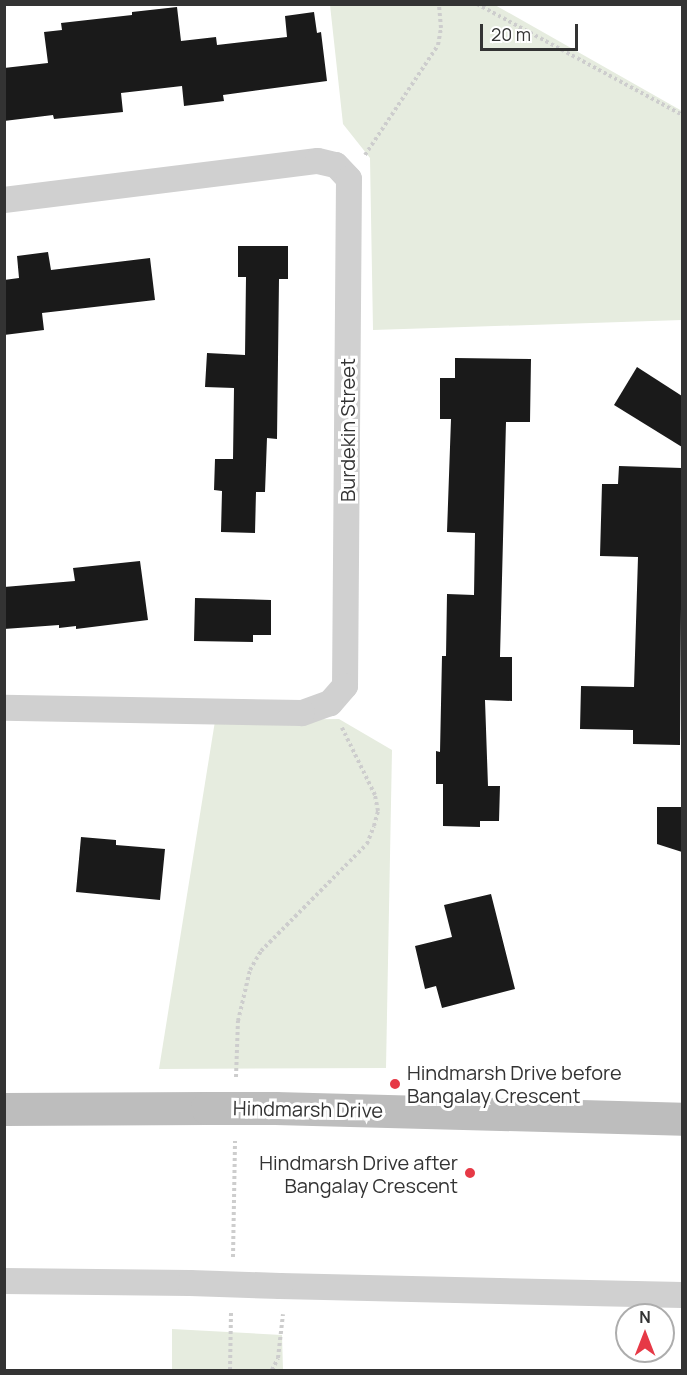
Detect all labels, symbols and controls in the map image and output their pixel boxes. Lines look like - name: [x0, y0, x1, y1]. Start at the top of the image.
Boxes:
- scale bar: [483, 12, 580, 50]
- text: 20 m: [491, 22, 531, 46]
- street label: Burdekin Street: [335, 358, 359, 502]
- place label: Hindmarsh Drive before Bangalay Crescent: [407, 1060, 622, 1107]
- marker: Hindmarsh Drive before Bangalay Crescent: [388, 1077, 402, 1091]
- street label: Hindmarsh Drive: [233, 1096, 383, 1122]
- place label: Hindmarsh Drive after Bangalay Crescent: [259, 1150, 458, 1197]
- marker: Hindmarsh Drive after Bangalay Crescent: [463, 1166, 477, 1180]
- north arrow: [615, 1303, 675, 1363]
- text: N: [639, 1306, 651, 1328]

